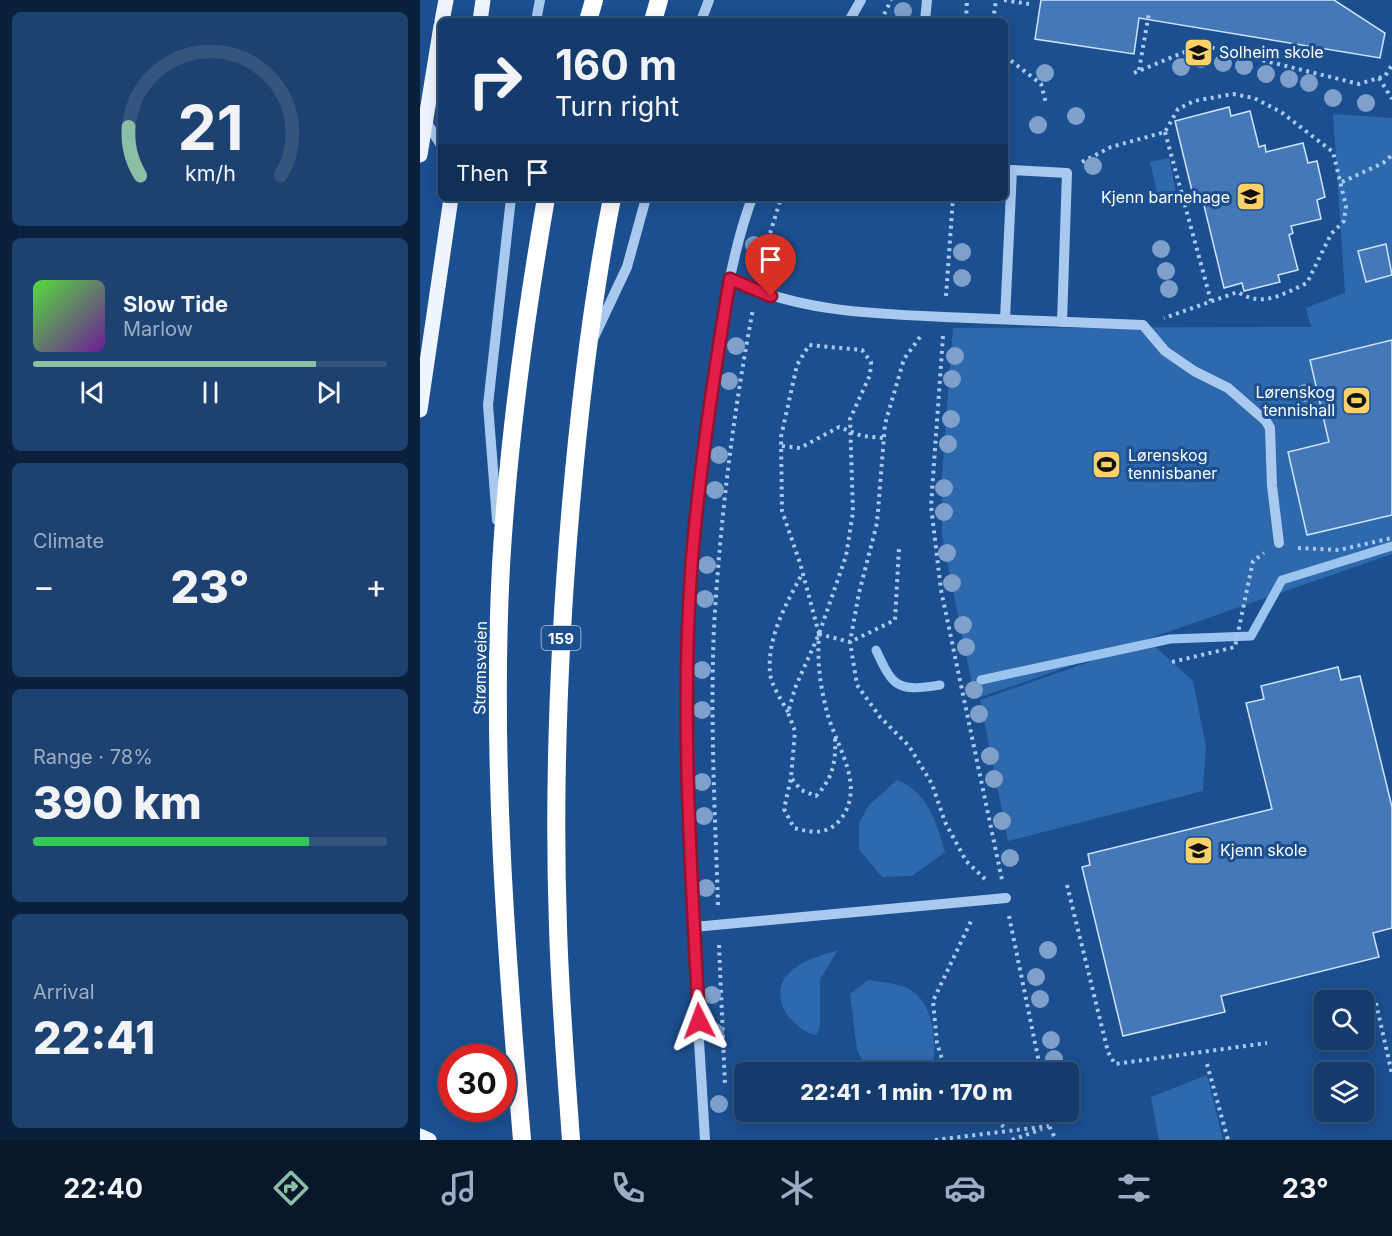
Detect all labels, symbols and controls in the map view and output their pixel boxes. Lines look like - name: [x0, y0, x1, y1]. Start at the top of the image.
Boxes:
- school or university icon: Solheim skole: [1182, 36, 1214, 68]
- text: 160 m: [555, 39, 677, 90]
- icon: right: [456, 42, 534, 120]
- place label: Solheim skole: [1219, 42, 1324, 62]
- text: 21: [177, 90, 243, 165]
- text: Turn right: [555, 90, 679, 123]
- icon: arrive: [521, 156, 554, 189]
- text: km/h: [185, 160, 235, 186]
- text: Then: [456, 160, 509, 186]
- school or university icon: Kjenn barnehage: [1235, 181, 1267, 213]
- place label: Kjenn barnehage: [1101, 187, 1230, 207]
- pin: [745, 234, 796, 296]
- icon: arrive: [754, 243, 787, 276]
- text: Slow Tide: [123, 291, 228, 317]
- text: Marlow: [123, 317, 193, 341]
- icon: previous: [76, 376, 109, 409]
- icon: pause: [194, 376, 227, 409]
- icon: next: [312, 376, 345, 409]
- place label: Lørenskog tennishall: [1256, 382, 1335, 420]
- sports icon: Lørenskog tennishall: [1340, 385, 1372, 417]
- place label: Lørenskog tennisbaner: [1128, 445, 1217, 483]
- sports icon: Lørenskog tennisbaner: [1091, 448, 1123, 480]
- text: Climate: [33, 529, 104, 553]
- text: 23°: [171, 559, 249, 614]
- text: −: [33, 566, 55, 606]
- text: +: [365, 566, 387, 606]
- street label: Strømsveien: [469, 621, 491, 715]
- road number: 159: [542, 626, 580, 650]
- text: Range · 78%: [33, 745, 153, 769]
- text: 390 km: [33, 775, 202, 830]
- school or university icon: Kjenn skole: [1183, 834, 1215, 866]
- place label: Kjenn skole: [1220, 840, 1307, 860]
- text: Arrival: [33, 980, 95, 1004]
- position arrow: [667, 989, 731, 1053]
- map controls: [1314, 990, 1374, 1122]
- button: search: [1314, 990, 1374, 1050]
- text: 22:41: [33, 1010, 155, 1065]
- speed limit sign: 30: [438, 1044, 516, 1122]
- button: layers: [1314, 1062, 1374, 1122]
- text: 22:41 · 1 min · 170 m: [800, 1079, 1013, 1105]
- icon: directions: [270, 1167, 312, 1209]
- icon: music: [438, 1167, 480, 1209]
- icon: phone: [607, 1167, 649, 1209]
- icon: climate: [776, 1167, 818, 1209]
- icon: car: [944, 1167, 986, 1209]
- icon: filters: [1113, 1167, 1155, 1209]
- text: 22:40: [63, 1172, 143, 1205]
- text: 23°: [1282, 1172, 1329, 1205]

